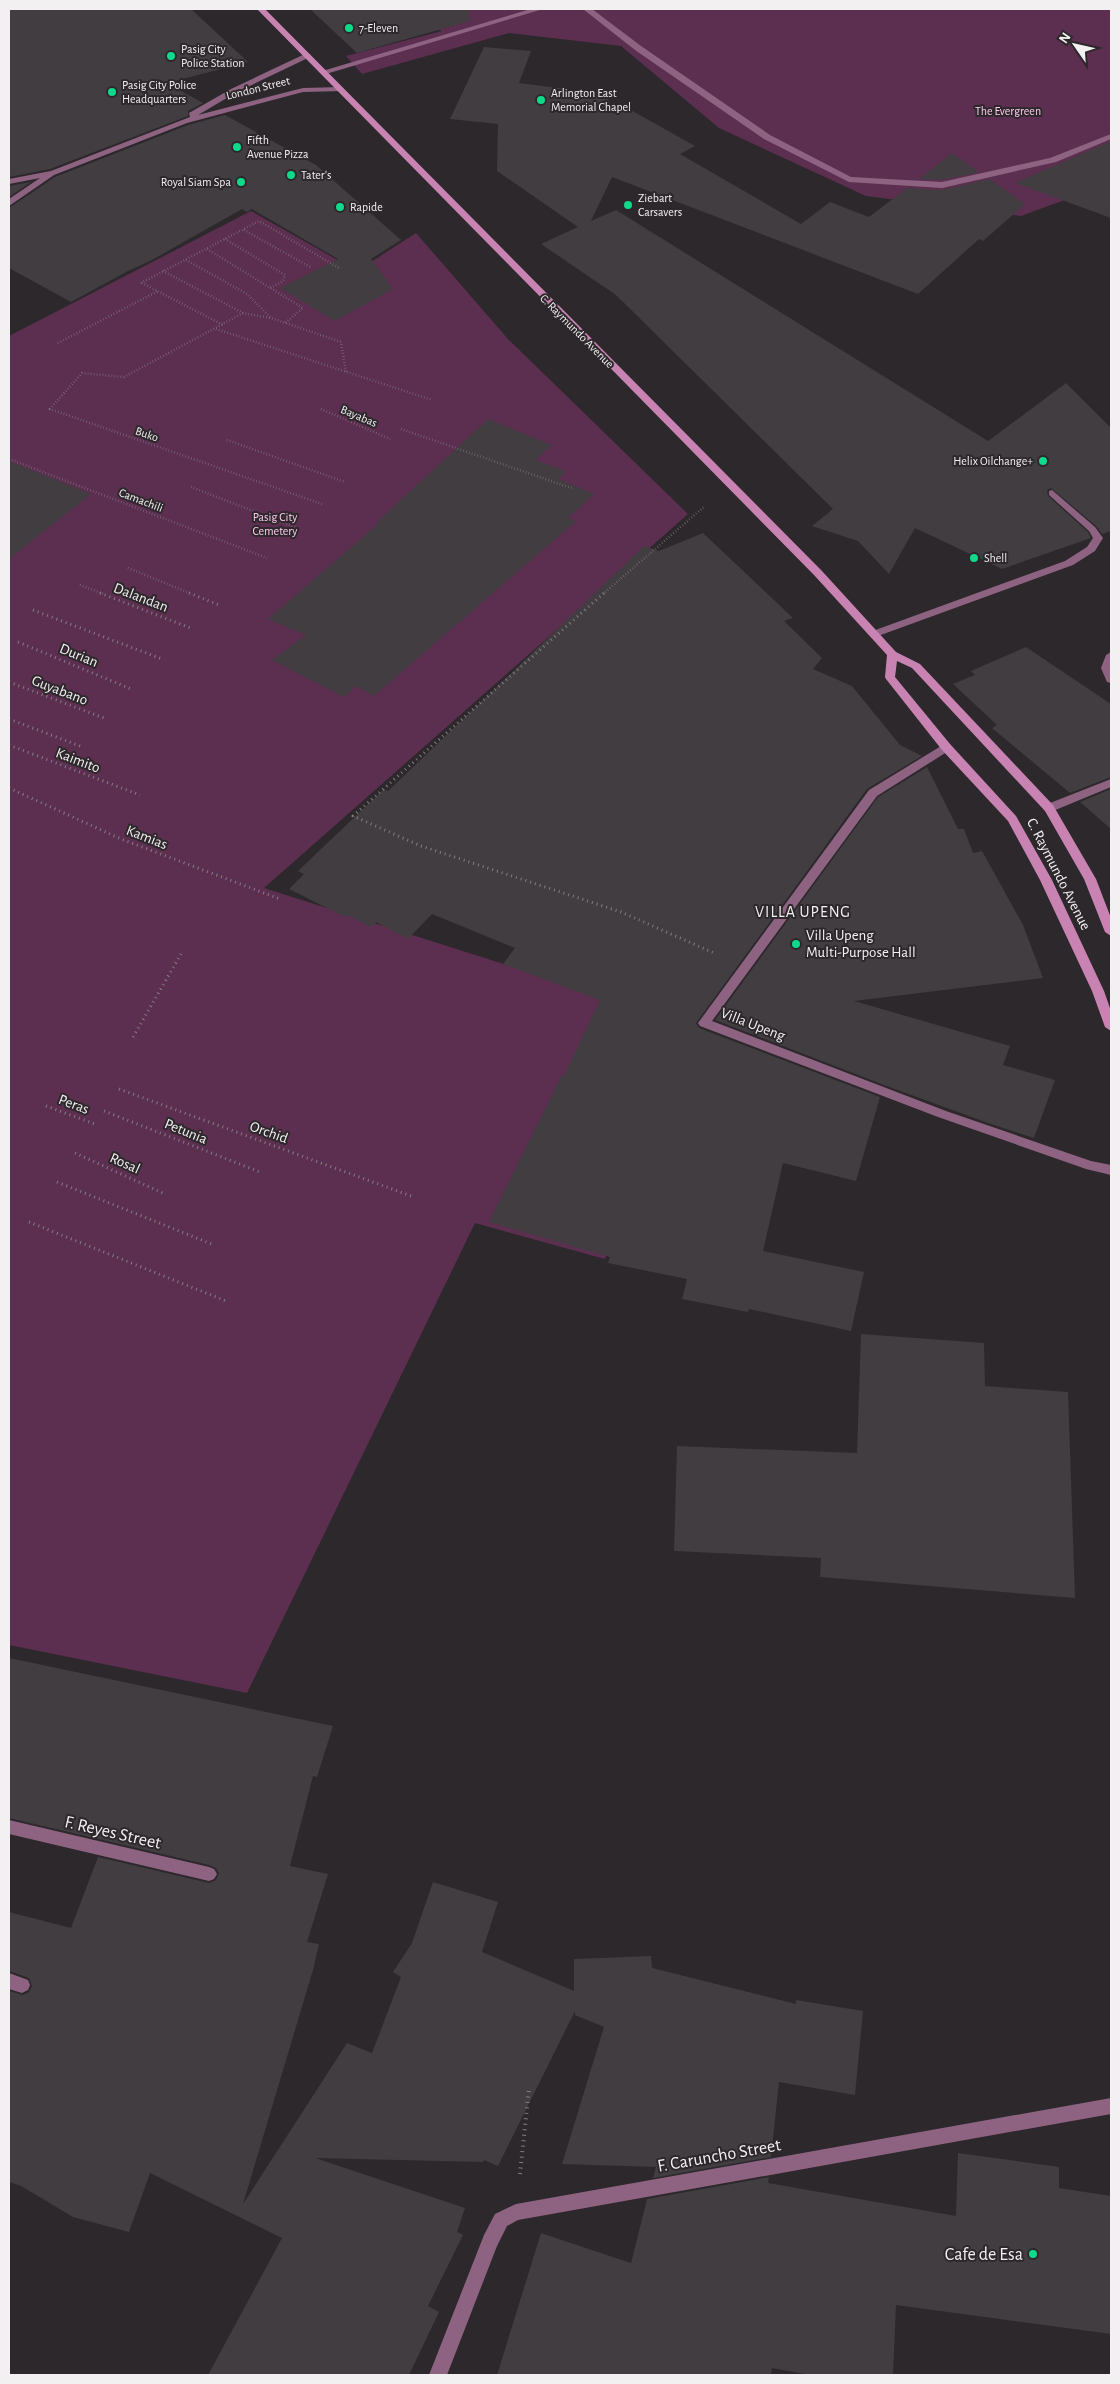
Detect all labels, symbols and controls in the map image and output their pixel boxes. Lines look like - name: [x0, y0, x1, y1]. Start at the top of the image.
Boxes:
- north arrow: [1050, 20, 1100, 70]
- marker: 7-Eleven: [343, 22, 355, 34]
- place label: 7-Eleven: [359, 22, 398, 34]
- text: N: [1057, 30, 1074, 46]
- place label: Pasig City Police Station: [181, 43, 244, 69]
- marker: Pasig City Police Station: [165, 50, 177, 62]
- street label: London Street: [225, 74, 291, 102]
- place label: Pasig City Police Headquarters: [122, 79, 196, 105]
- marker: Pasig City Police Headquarters: [106, 86, 118, 98]
- place label: Arlington East Memorial Chapel: [551, 87, 631, 113]
- marker: Arlington East Memorial Chapel: [535, 94, 547, 106]
- park label: The Evergreen: [975, 105, 1041, 117]
- place label: Fifth Avenue Pizza: [247, 134, 309, 160]
- marker: Fifth Avenue Pizza: [231, 141, 243, 153]
- marker: Tater's: [285, 169, 297, 181]
- place label: Tater's: [301, 169, 331, 181]
- place label: Royal Siam Spa: [161, 176, 231, 189]
- marker: Royal Siam Spa: [235, 176, 247, 188]
- place label: Ziebart Carsavers: [638, 192, 682, 218]
- marker: Ziebart Carsavers: [622, 199, 634, 211]
- marker: Rapide: [334, 201, 346, 213]
- place label: Rapide: [350, 201, 383, 213]
- street label: C. Raymundo Avenue: [537, 292, 616, 371]
- street label: Bayabas: [339, 403, 379, 430]
- street label: Buko: [134, 424, 160, 444]
- place label: Helix Oilchange+: [953, 455, 1033, 467]
- marker: Helix Oilchange+: [1037, 455, 1049, 467]
- street label: Camachili: [117, 486, 165, 514]
- park label: Pasig City Cemetery: [252, 511, 298, 538]
- marker: Shell: [968, 552, 980, 564]
- place label: Shell: [984, 552, 1007, 564]
- street label: Dalandan: [111, 580, 170, 615]
- street label: Durian: [57, 641, 100, 670]
- street label: Guyabano: [30, 673, 90, 708]
- street label: Kaimito: [54, 745, 102, 776]
- street label: C. Raymundo Avenue: [1024, 816, 1093, 933]
- street label: Kamias: [124, 823, 170, 852]
- district label: VILLA UPENG: [755, 904, 851, 920]
- place label: Villa Upeng Multi-Purpose Hall: [806, 928, 916, 960]
- marker: Villa Upeng Multi-Purpose Hall: [790, 938, 802, 950]
- street label: Villa Upeng: [719, 1005, 788, 1044]
- street label: Peras: [57, 1092, 91, 1117]
- street label: Petunia: [162, 1116, 209, 1147]
- street label: Orchid: [248, 1119, 290, 1146]
- street label: Rosal: [107, 1150, 142, 1177]
- street label: F. Reyes Street: [63, 1813, 163, 1853]
- street label: F. Caruncho Street: [656, 2136, 783, 2176]
- place label: Cafe de Esa: [945, 2246, 1023, 2264]
- marker: Cafe de Esa: [1027, 2248, 1039, 2260]

